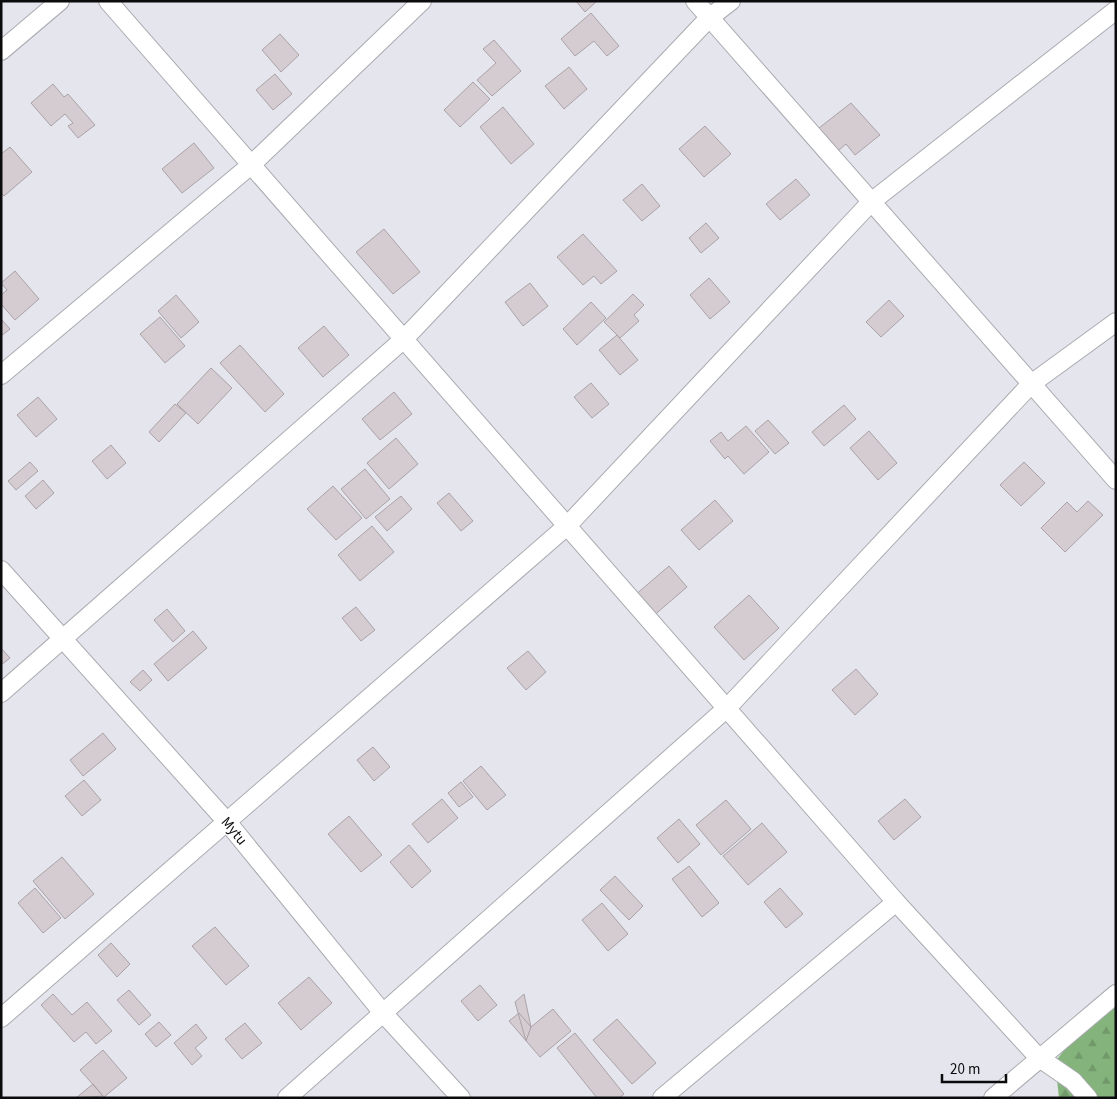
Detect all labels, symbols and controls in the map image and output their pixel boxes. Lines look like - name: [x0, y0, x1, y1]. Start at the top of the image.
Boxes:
- street label: Mytu: [217, 812, 252, 850]
- scale bar: [942, 1052, 1006, 1084]
- text: 20 m: [950, 1059, 980, 1080]

